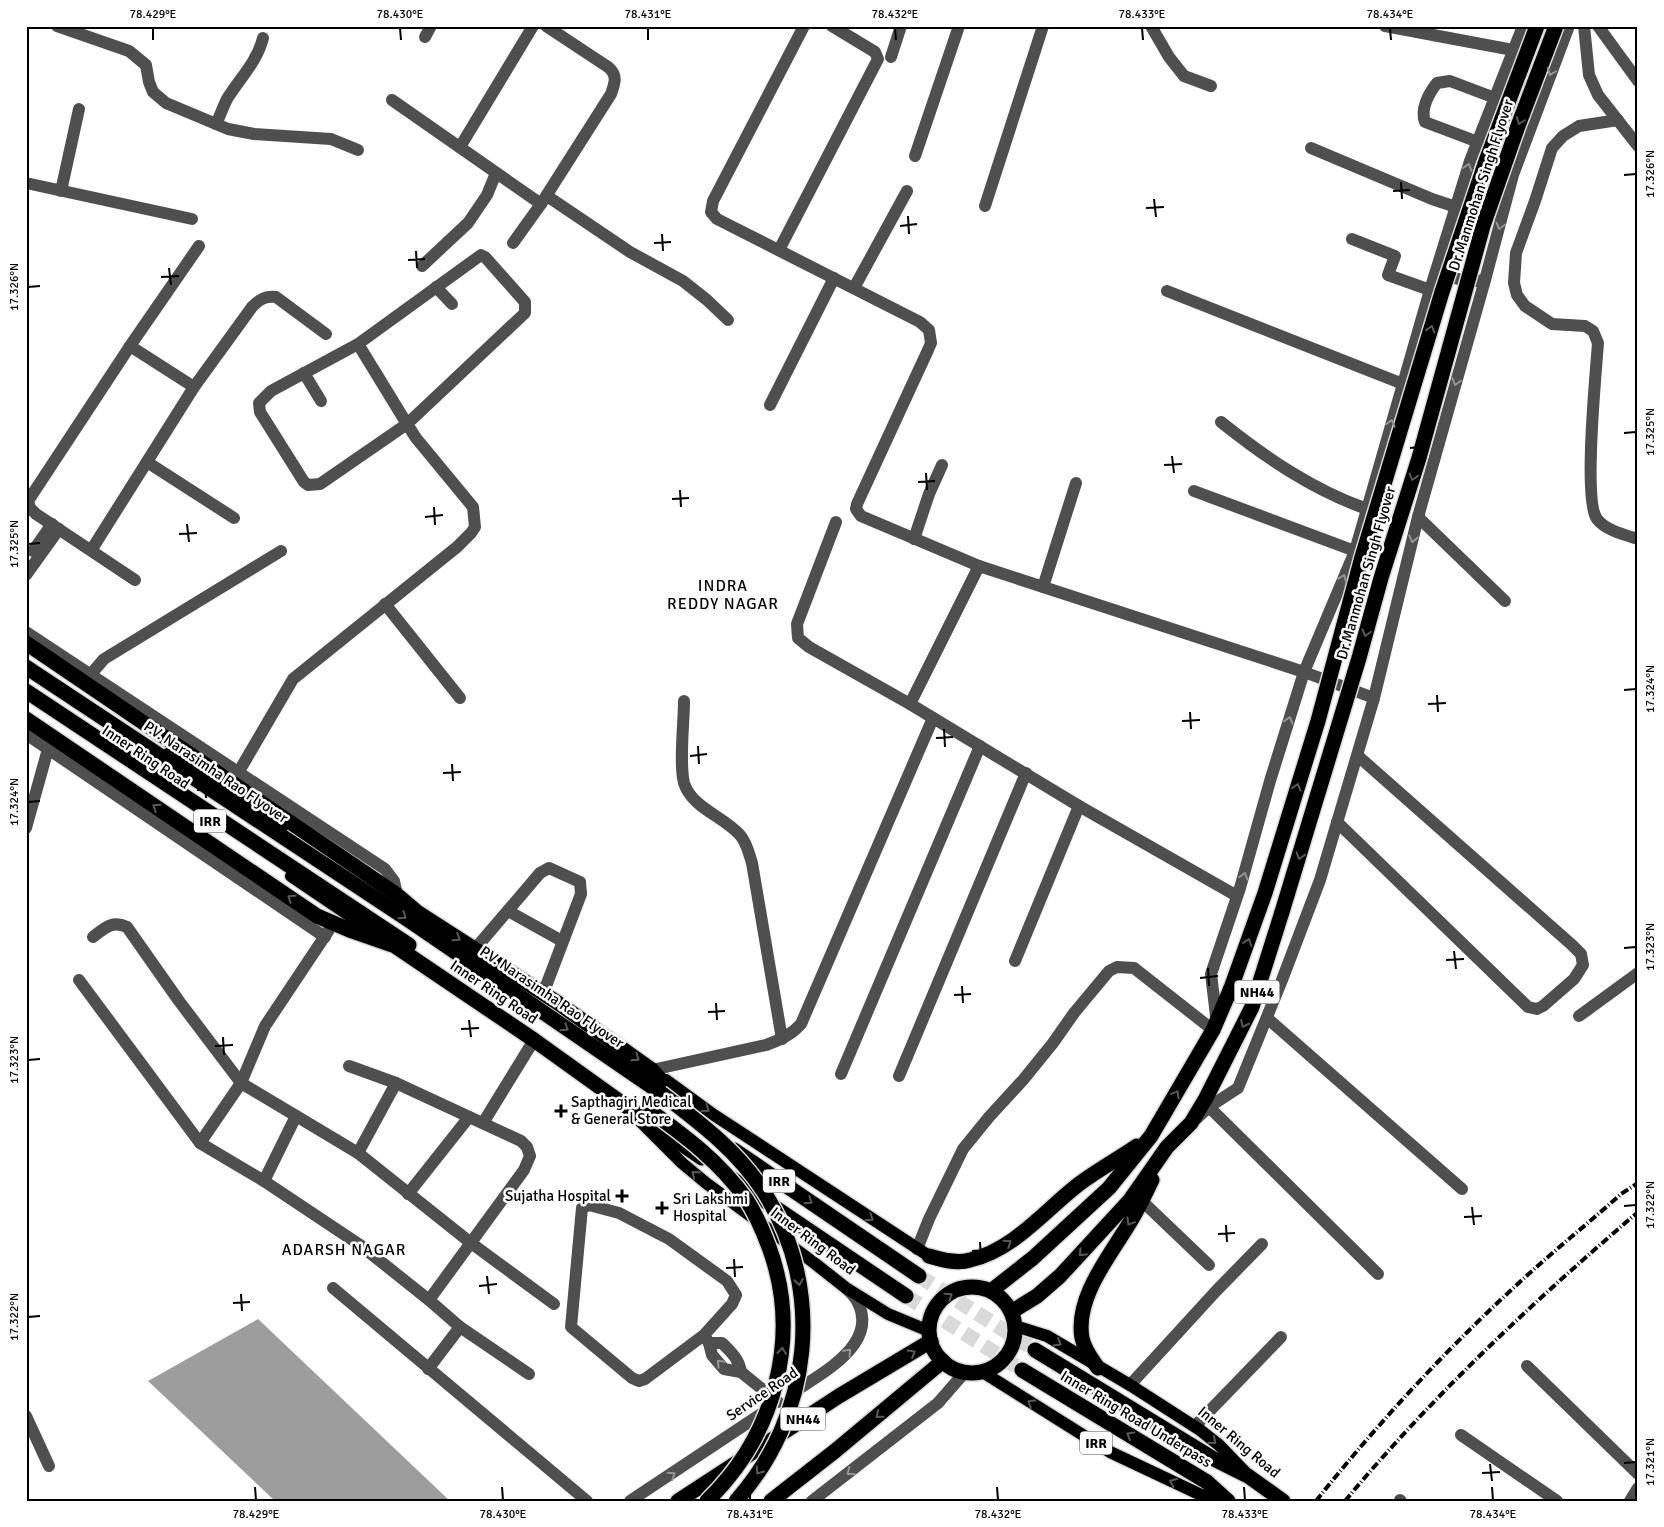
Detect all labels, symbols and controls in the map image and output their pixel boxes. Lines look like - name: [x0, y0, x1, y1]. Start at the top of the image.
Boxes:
- text: 78.429°E: [130, 7, 177, 22]
- text: 78.430°E: [377, 7, 424, 22]
- text: 78.431°E: [625, 7, 672, 22]
- text: 78.432°E: [872, 7, 919, 22]
- text: 78.433°E: [1119, 7, 1166, 22]
- text: 78.434°E: [1367, 7, 1414, 22]
- one-way arrow: [1547, 67, 1557, 75]
- street label: Dr.Manmohan Singh Flyover: [1445, 97, 1517, 273]
- one-way arrow: [1516, 116, 1526, 125]
- text: 17.326°N: [1643, 150, 1658, 198]
- one-way arrow: [1463, 164, 1473, 172]
- one-way arrow: [1495, 221, 1506, 230]
- text: 17.326°N: [7, 263, 22, 311]
- one-way arrow: [1425, 325, 1435, 334]
- one-way arrow: [1452, 378, 1462, 386]
- text: 17.325°N: [1643, 408, 1658, 456]
- one-way arrow: [1386, 420, 1396, 428]
- one-way arrow: [1408, 473, 1418, 481]
- street label: Dr.Manmohan Singh Flyover: [1333, 484, 1399, 662]
- text: 17.325°N: [7, 520, 22, 568]
- one-way arrow: [1408, 534, 1418, 542]
- one-way arrow: [1338, 575, 1348, 583]
- district label: INDRA REDDY NAGAR: [667, 576, 779, 614]
- one-way arrow: [1361, 629, 1372, 638]
- text: 17.324°N: [1643, 665, 1658, 713]
- one-way arrow: [1284, 716, 1294, 725]
- street label: P.V. Narasimha Rao Flyover: [141, 717, 292, 827]
- street label: Inner Ring Road: [99, 721, 193, 793]
- text: 17.324°N: [7, 778, 22, 826]
- one-way arrow: [1291, 783, 1301, 792]
- one-way arrow: [153, 804, 162, 813]
- road number: IRR: [194, 809, 226, 832]
- one-way arrow: [1295, 851, 1305, 860]
- one-way arrow: [1238, 872, 1248, 880]
- one-way arrow: [287, 895, 297, 904]
- one-way arrow: [397, 910, 406, 919]
- text: 17.323°N: [1643, 923, 1658, 971]
- one-way arrow: [452, 932, 461, 941]
- one-way arrow: [1242, 938, 1252, 947]
- street label: P.V. Narasimha Rao Flyover: [477, 942, 628, 1052]
- street label: Inner Ring Road: [447, 956, 541, 1028]
- road number: NH44: [1234, 980, 1280, 1004]
- one-way arrow: [1240, 1019, 1250, 1028]
- one-way arrow: [560, 1022, 569, 1031]
- text: 17.323°N: [7, 1036, 22, 1084]
- one-way arrow: [630, 1052, 640, 1061]
- one-way arrow: [1170, 1091, 1180, 1100]
- place label: Sapthagiri Medical & General Store: [571, 1093, 692, 1128]
- one-way arrow: [700, 1103, 710, 1112]
- marker: Sapthagiri Medical & General Store: [555, 1105, 567, 1117]
- road number: IRR: [763, 1170, 795, 1192]
- one-way arrow: [692, 1172, 701, 1180]
- text: 17.322°N: [1643, 1181, 1658, 1229]
- place label: Sujatha Hospital: [505, 1187, 611, 1205]
- marker: Sujatha Hospital: [615, 1189, 629, 1203]
- place label: Sri Lakshmi Hospital: [673, 1190, 748, 1225]
- one-way arrow: [804, 1195, 813, 1205]
- marker: Sri Lakshmi Hospital: [655, 1201, 669, 1215]
- street label: Inner Ring Road: [767, 1203, 859, 1279]
- one-way arrow: [864, 1212, 874, 1221]
- one-way arrow: [1127, 1216, 1137, 1225]
- district label: ADARSH NAGAR: [282, 1240, 406, 1260]
- one-way arrow: [1002, 1240, 1011, 1249]
- one-way arrow: [1079, 1247, 1088, 1256]
- one-way arrow: [793, 1279, 804, 1287]
- one-way arrow: [944, 1292, 953, 1302]
- text: 17.322°N: [7, 1293, 22, 1341]
- one-way arrow: [1053, 1337, 1062, 1347]
- one-way arrow: [776, 1347, 787, 1355]
- one-way arrow: [842, 1349, 851, 1358]
- one-way arrow: [906, 1349, 915, 1359]
- one-way arrow: [717, 1360, 726, 1369]
- street label: Service Road: [723, 1363, 801, 1425]
- street label: Inner Ring Road Underpass: [1057, 1367, 1215, 1471]
- one-way arrow: [1028, 1400, 1037, 1409]
- street label: Inner Ring Road: [1194, 1402, 1284, 1482]
- road number: NH44: [780, 1408, 826, 1430]
- one-way arrow: [876, 1410, 885, 1418]
- road number: IRR: [1080, 1432, 1112, 1455]
- one-way arrow: [1126, 1432, 1135, 1442]
- one-way arrow: [1207, 1435, 1216, 1443]
- text: 17.321°N: [1643, 1438, 1658, 1486]
- one-way arrow: [756, 1465, 765, 1474]
- one-way arrow: [847, 1467, 856, 1475]
- one-way arrow: [666, 1471, 675, 1481]
- one-way arrow: [1169, 1477, 1178, 1488]
- text: 78.429°E: [233, 1507, 280, 1522]
- text: 78.430°E: [480, 1507, 527, 1522]
- text: 78.431°E: [727, 1507, 774, 1522]
- text: 78.432°E: [975, 1507, 1022, 1522]
- text: 78.433°E: [1222, 1507, 1269, 1522]
- text: 78.434°E: [1470, 1507, 1517, 1522]

